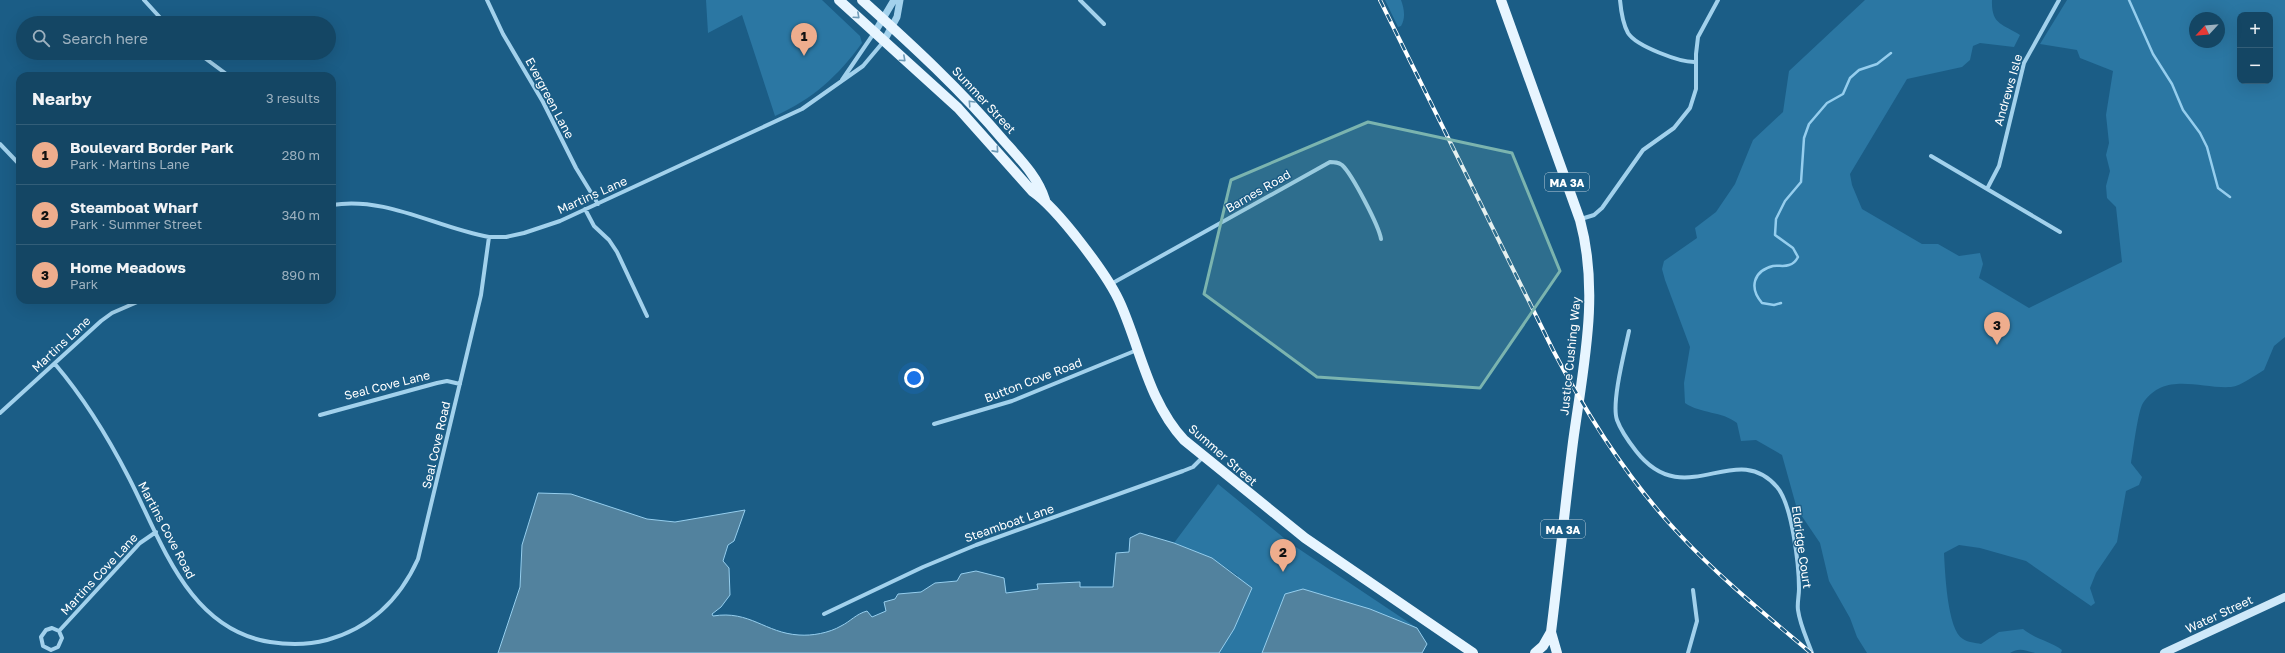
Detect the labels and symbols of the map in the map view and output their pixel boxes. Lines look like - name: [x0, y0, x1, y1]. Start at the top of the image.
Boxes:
- one-way arrow: [852, 11, 860, 19]
- north arrow: [2189, 12, 2225, 48]
- pin: 1: [791, 23, 817, 56]
- street label: Andrews Isle: [1991, 52, 2025, 128]
- one-way arrow: [899, 54, 906, 61]
- street label: Evergreen Lane: [522, 55, 578, 141]
- street label: Summer Street: [949, 63, 1019, 137]
- one-way arrow: [968, 100, 976, 108]
- one-way arrow: [992, 145, 999, 152]
- street label: Barnes Road: [1223, 166, 1293, 216]
- street label: Martins Lane: [555, 173, 629, 217]
- road number: MA 3A: [1545, 173, 1589, 191]
- street label: Justice Cushing Way: [1556, 296, 1584, 416]
- pin: 3: [1984, 312, 2010, 345]
- street label: Martins Lane: [29, 313, 94, 375]
- street label: Button Cove Road: [982, 354, 1084, 406]
- street label: Seal Cove Lane: [343, 367, 431, 403]
- your location: [904, 368, 924, 388]
- street label: Seal Cove Road: [419, 400, 453, 490]
- street label: Summer Street: [1185, 421, 1261, 489]
- street label: Martins Cove Road: [135, 479, 199, 581]
- street label: Steamboat Lane: [962, 501, 1056, 545]
- street label: Eldridge Court: [1789, 505, 1815, 590]
- road number: MA 3A: [1541, 520, 1585, 538]
- street label: Martins Cove Lane: [57, 530, 141, 618]
- pin: 2: [1270, 539, 1296, 572]
- street label: Water Street: [2183, 592, 2255, 636]

